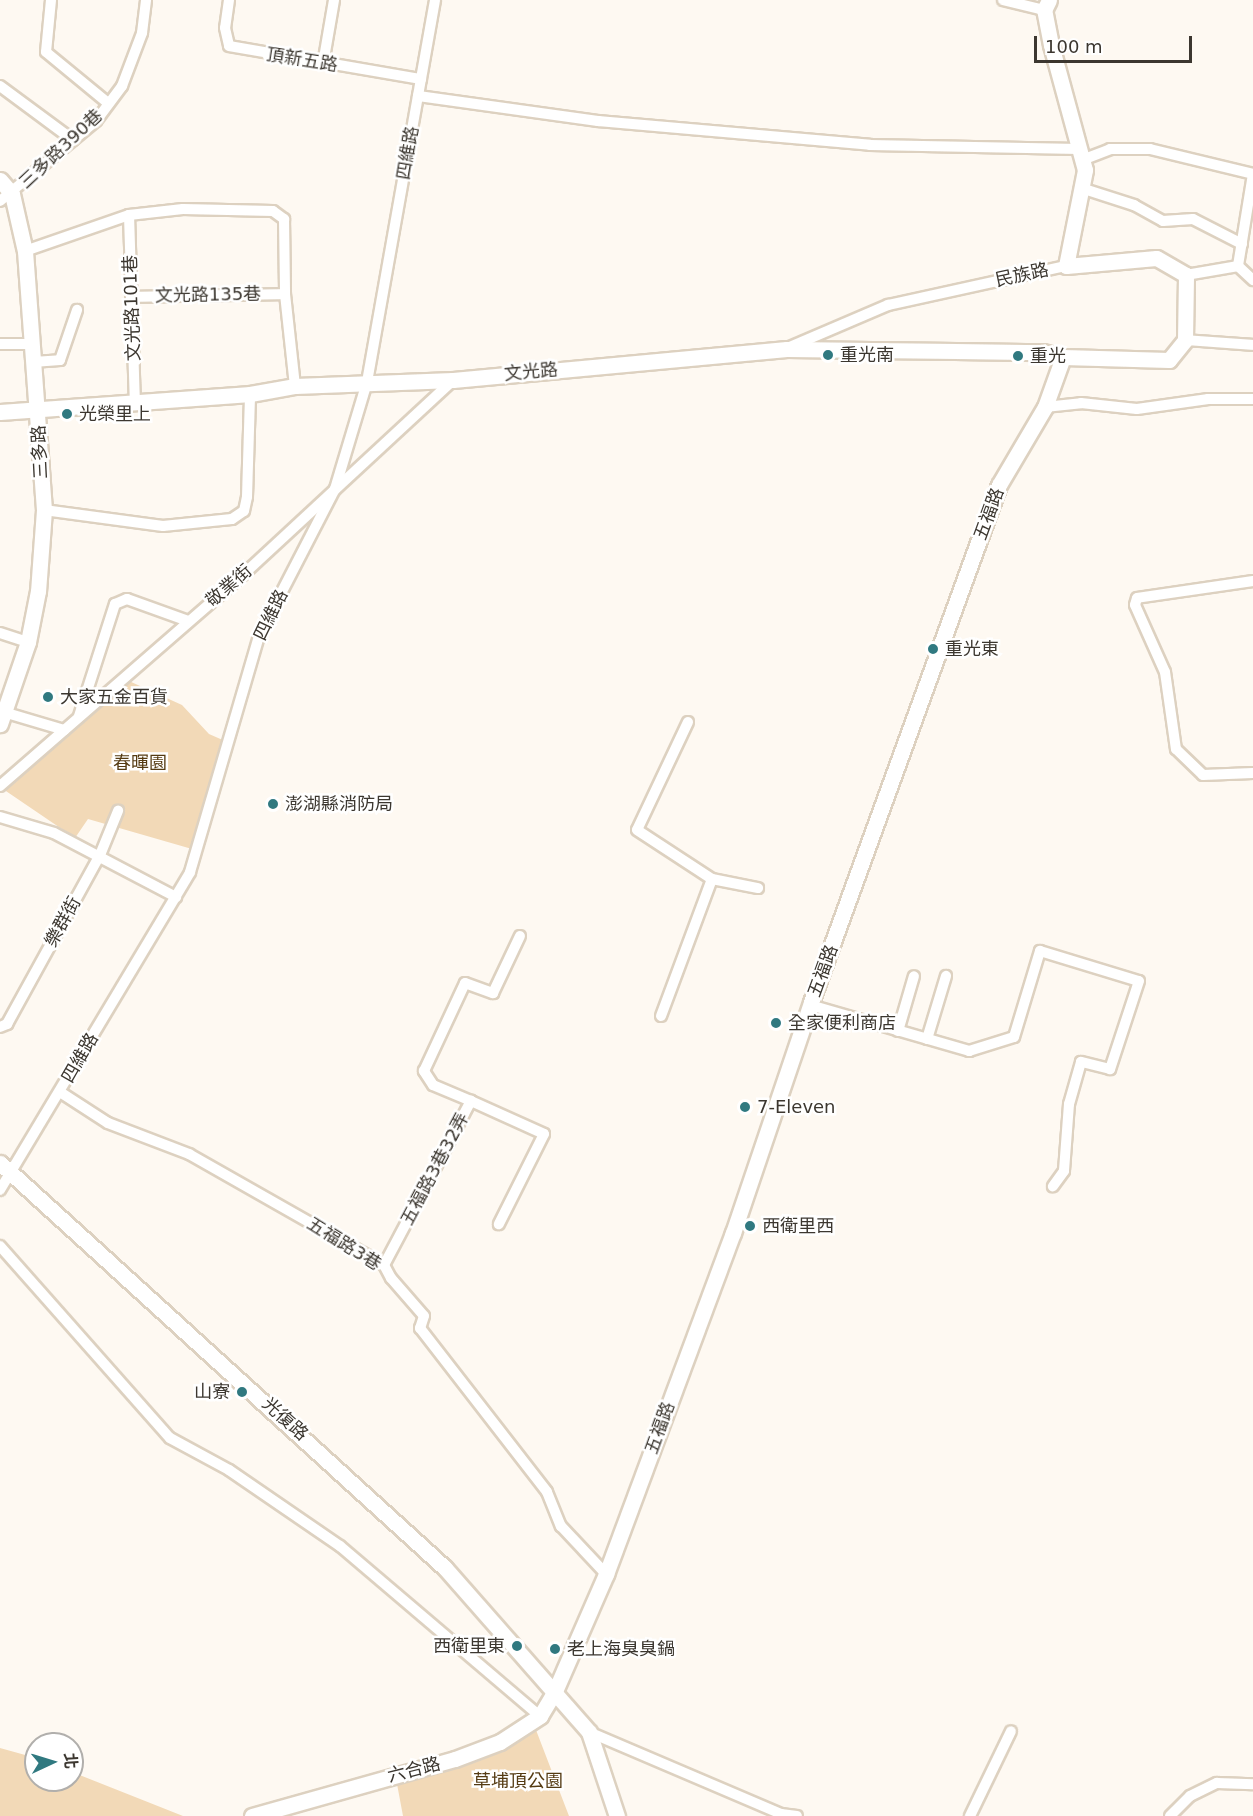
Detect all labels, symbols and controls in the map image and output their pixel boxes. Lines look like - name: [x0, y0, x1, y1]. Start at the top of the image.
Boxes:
- scale bar: [1037, 24, 1194, 62]
- text: 100 m: [1045, 36, 1103, 57]
- street label: 頂新五路: [265, 44, 339, 76]
- street label: 三多路390巷: [15, 105, 107, 193]
- street label: 四維路: [393, 125, 423, 181]
- street label: 文光路101巷: [119, 254, 145, 362]
- street label: 民族路: [993, 259, 1051, 291]
- street label: 文光路135巷: [155, 283, 261, 307]
- place label: 重光南: [840, 344, 894, 366]
- place label: 重光: [1030, 345, 1066, 367]
- marker: 重光南: [821, 348, 835, 362]
- marker: 重光: [1011, 349, 1025, 363]
- street label: 文光路: [503, 359, 559, 385]
- place label: 光榮里上: [79, 403, 151, 425]
- marker: 光榮里上: [60, 407, 74, 421]
- street label: 三多路: [28, 424, 52, 480]
- street label: 五福路: [970, 485, 1008, 543]
- street label: 敬業街: [202, 560, 256, 612]
- street label: 四維路: [249, 586, 293, 644]
- place label: 重光東: [945, 638, 999, 660]
- marker: 重光東: [926, 642, 940, 656]
- place label: 大家五金百貨: [60, 686, 168, 708]
- marker: 大家五金百貨: [41, 690, 55, 704]
- park label: 春暉園: [113, 752, 167, 774]
- place label: 澎湖縣消防局: [285, 793, 393, 815]
- marker: 澎湖縣消防局: [266, 797, 280, 811]
- street label: 樂群街: [40, 893, 86, 951]
- street label: 五福路: [804, 942, 842, 1000]
- place label: 全家便利商店: [788, 1012, 896, 1034]
- marker: 全家便利商店: [769, 1016, 783, 1030]
- street label: 四維路: [57, 1029, 103, 1087]
- place label: 7-Eleven: [757, 1096, 836, 1118]
- marker: 7-Eleven: [738, 1100, 752, 1114]
- street label: 五福路3巷32弄: [396, 1109, 474, 1229]
- street label: 五福路3巷: [303, 1213, 385, 1275]
- place label: 西衛里西: [762, 1215, 834, 1237]
- marker: 西衛里西: [743, 1219, 757, 1233]
- place label: 山寮: [194, 1381, 230, 1403]
- marker: 山寮: [235, 1385, 249, 1399]
- street label: 光復路: [258, 1393, 312, 1445]
- street label: 五福路: [641, 1399, 679, 1457]
- place label: 西衛里東: [433, 1635, 505, 1657]
- place label: 老上海臭臭鍋: [567, 1638, 675, 1660]
- marker: 西衛里東: [510, 1639, 524, 1653]
- marker: 老上海臭臭鍋: [548, 1642, 562, 1656]
- north arrow: [24, 1732, 84, 1792]
- text: 北: [60, 1752, 80, 1769]
- street label: 六合路: [385, 1753, 443, 1787]
- park label: 草埔頂公園: [473, 1770, 563, 1792]

